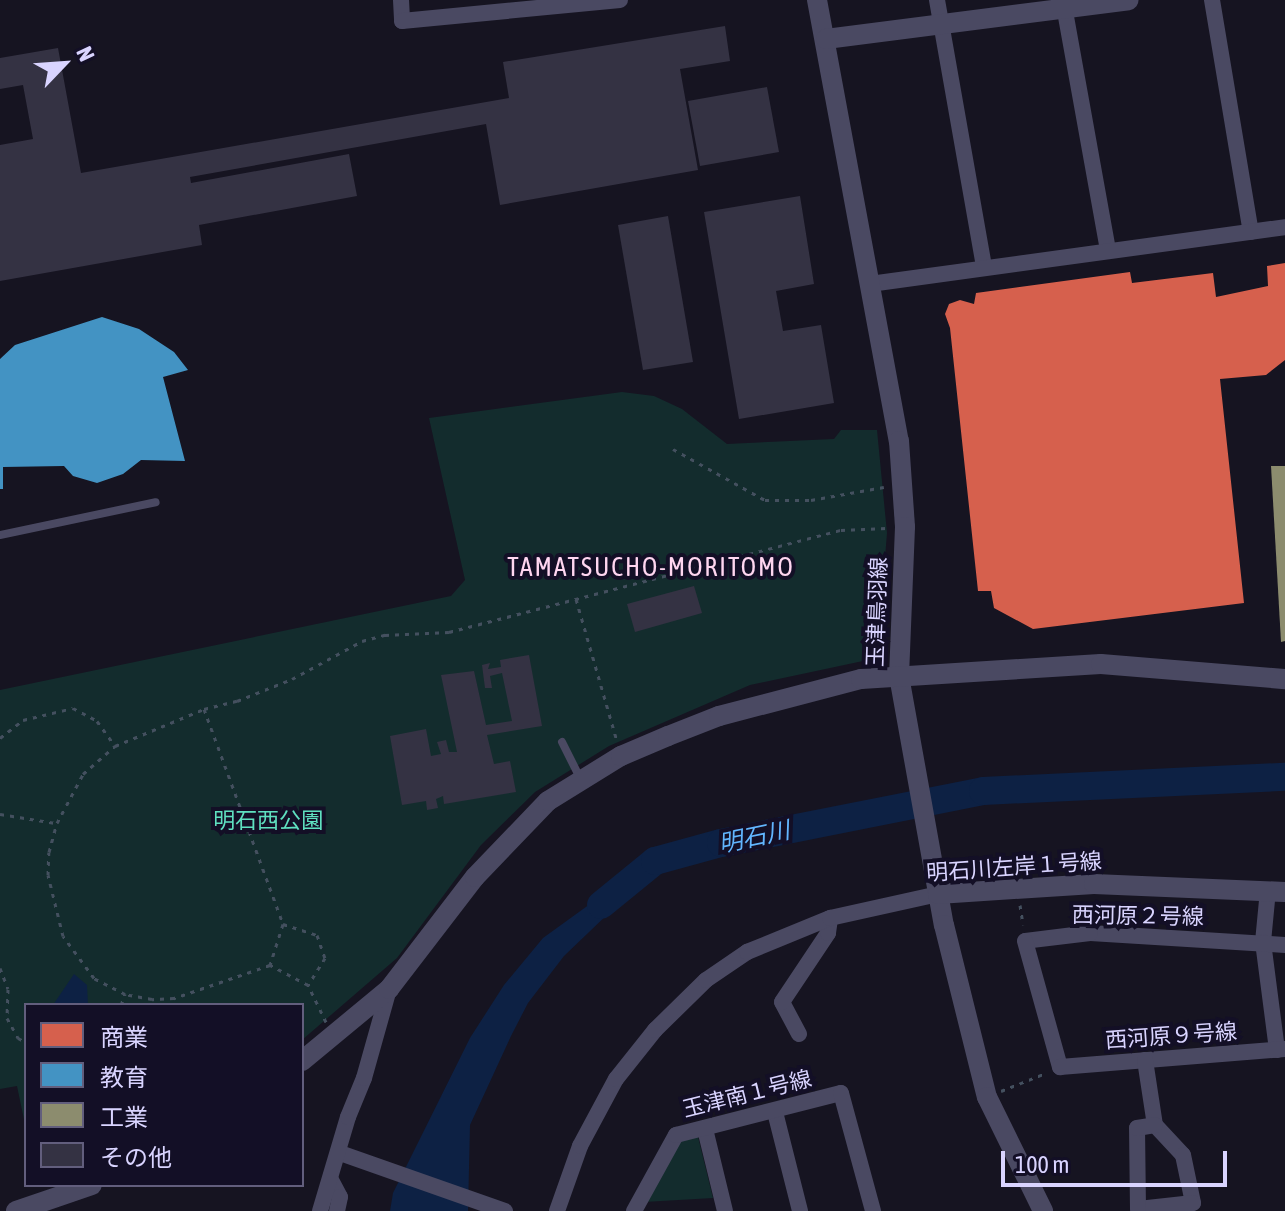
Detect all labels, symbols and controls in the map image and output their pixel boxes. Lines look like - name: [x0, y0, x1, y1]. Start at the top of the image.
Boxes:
- north arrow: [24, 24, 104, 104]
- text: N: [71, 42, 100, 65]
- district label: TAMATSUCHO-MORITOMO: [507, 552, 795, 584]
- street label: 玉津鳥羽線: [862, 557, 892, 667]
- park label: 明石西公園: [213, 808, 323, 834]
- water label: 明石川: [716, 815, 792, 859]
- street label: 明石川左岸１号線: [925, 848, 1103, 886]
- street label: 西河原２号線: [1072, 902, 1204, 930]
- legend: [24, 1003, 304, 1187]
- street label: 西河原９号線: [1104, 1018, 1238, 1054]
- text: 商業: [100, 1024, 148, 1051]
- text: 教育: [100, 1064, 148, 1091]
- street label: 玉津南１号線: [680, 1065, 814, 1123]
- text: 工業: [100, 1104, 148, 1131]
- scale bar: [1005, 1135, 1231, 1185]
- text: その他: [100, 1144, 172, 1171]
- text: 100 m: [1015, 1151, 1069, 1178]

